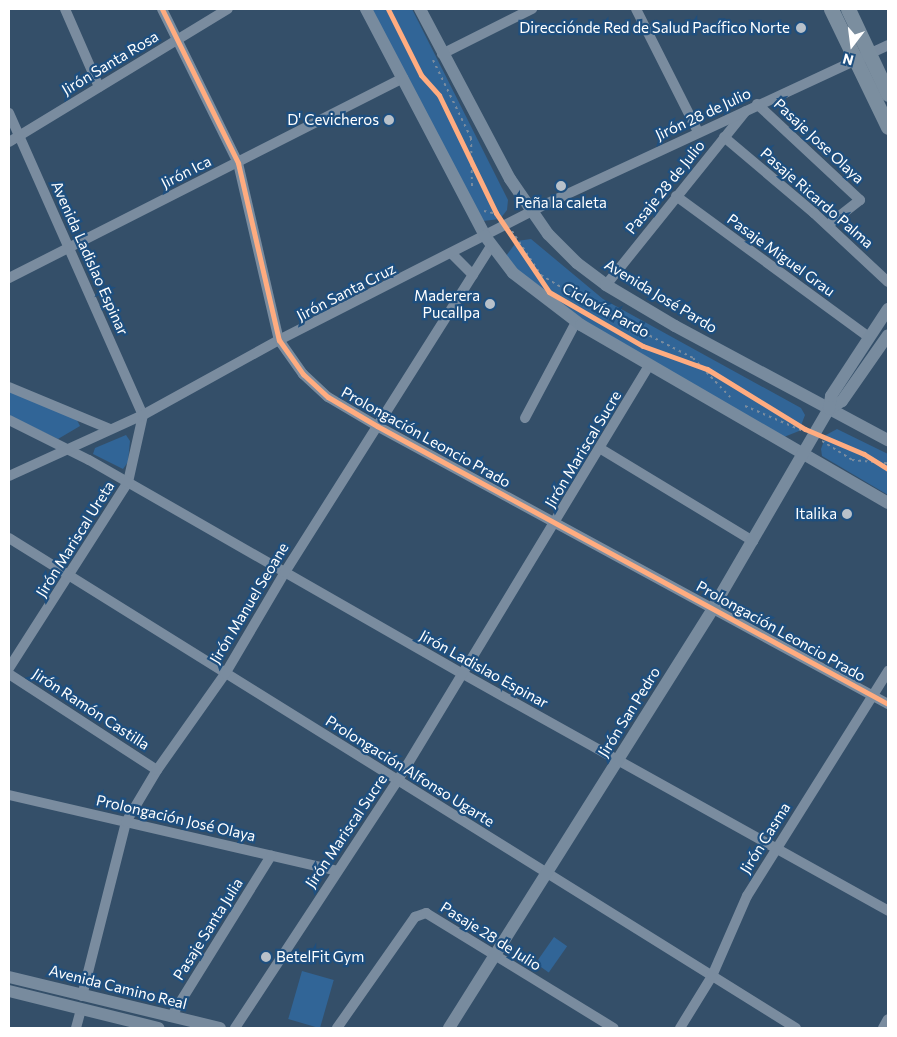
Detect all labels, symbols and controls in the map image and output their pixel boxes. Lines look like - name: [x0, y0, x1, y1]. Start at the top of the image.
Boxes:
- place label: Direcciónde Red de Salud Pacífico Norte: [519, 19, 790, 37]
- north arrow: [827, 20, 877, 70]
- marker: Direcciónde Red de Salud Pacífico Norte: [794, 21, 808, 35]
- street label: Jirón Santa Rosa: [58, 27, 162, 99]
- text: N: [841, 50, 855, 70]
- street label: Jirón 28 de Julio: [652, 84, 754, 144]
- street label: Pasaje Jose Olaya: [770, 95, 868, 187]
- place label: D' Cevicheros: [287, 111, 379, 129]
- marker: D' Cevicheros: [383, 114, 395, 126]
- street label: Pasaje 28 de Julio: [622, 136, 708, 238]
- street label: Pasaje Ricardo Palma: [757, 144, 877, 252]
- street label: Jirón Ica: [158, 152, 214, 192]
- street label: Avenida Ladislao Espinar: [48, 178, 132, 338]
- marker: Peña la caleta: [555, 180, 567, 192]
- place label: Peña la caleta: [515, 194, 607, 212]
- street label: Pasaje Miguel Grau: [724, 210, 838, 300]
- street label: Avenida José Pardo: [601, 255, 721, 337]
- street label: Jirón Santa Cruz: [294, 259, 398, 325]
- street label: Ciclovía Pardo: [559, 279, 653, 341]
- place label: Maderera Pucallpa: [414, 286, 480, 321]
- marker: Maderera Pucallpa: [484, 298, 496, 310]
- street label: Prolongación Leoncio Prado: [338, 383, 514, 491]
- street label: Jirón Mariscal Sucre: [541, 387, 625, 511]
- street label: Jirón Mariscal Ureta: [32, 478, 118, 600]
- place label: Italika: [795, 505, 837, 523]
- marker: Italika: [841, 508, 853, 520]
- street label: Jirón Manuel Seoane: [206, 539, 292, 667]
- street label: Prolongación Leoncio Prado: [693, 577, 869, 685]
- street label: Jirón Ladislao Espinar: [416, 626, 552, 712]
- street label: Jirón Ramón Castilla: [29, 664, 153, 754]
- street label: Jirón San Pedro: [594, 664, 664, 760]
- street label: Prolongación Alfonso Ugarte: [322, 712, 498, 830]
- street label: Jirón Mariscal Sucre: [301, 771, 391, 891]
- street label: Prolongación José Olaya: [95, 791, 257, 845]
- street label: Jirón Casma: [736, 799, 794, 877]
- street label: Pasaje Santa Julia: [169, 875, 247, 983]
- street label: Pasaje 28 de Julio: [437, 898, 545, 974]
- place label: BetelFit Gym: [276, 948, 364, 966]
- marker: BetelFit Gym: [260, 951, 272, 963]
- street label: Avenida Camino Real: [47, 961, 189, 1013]

